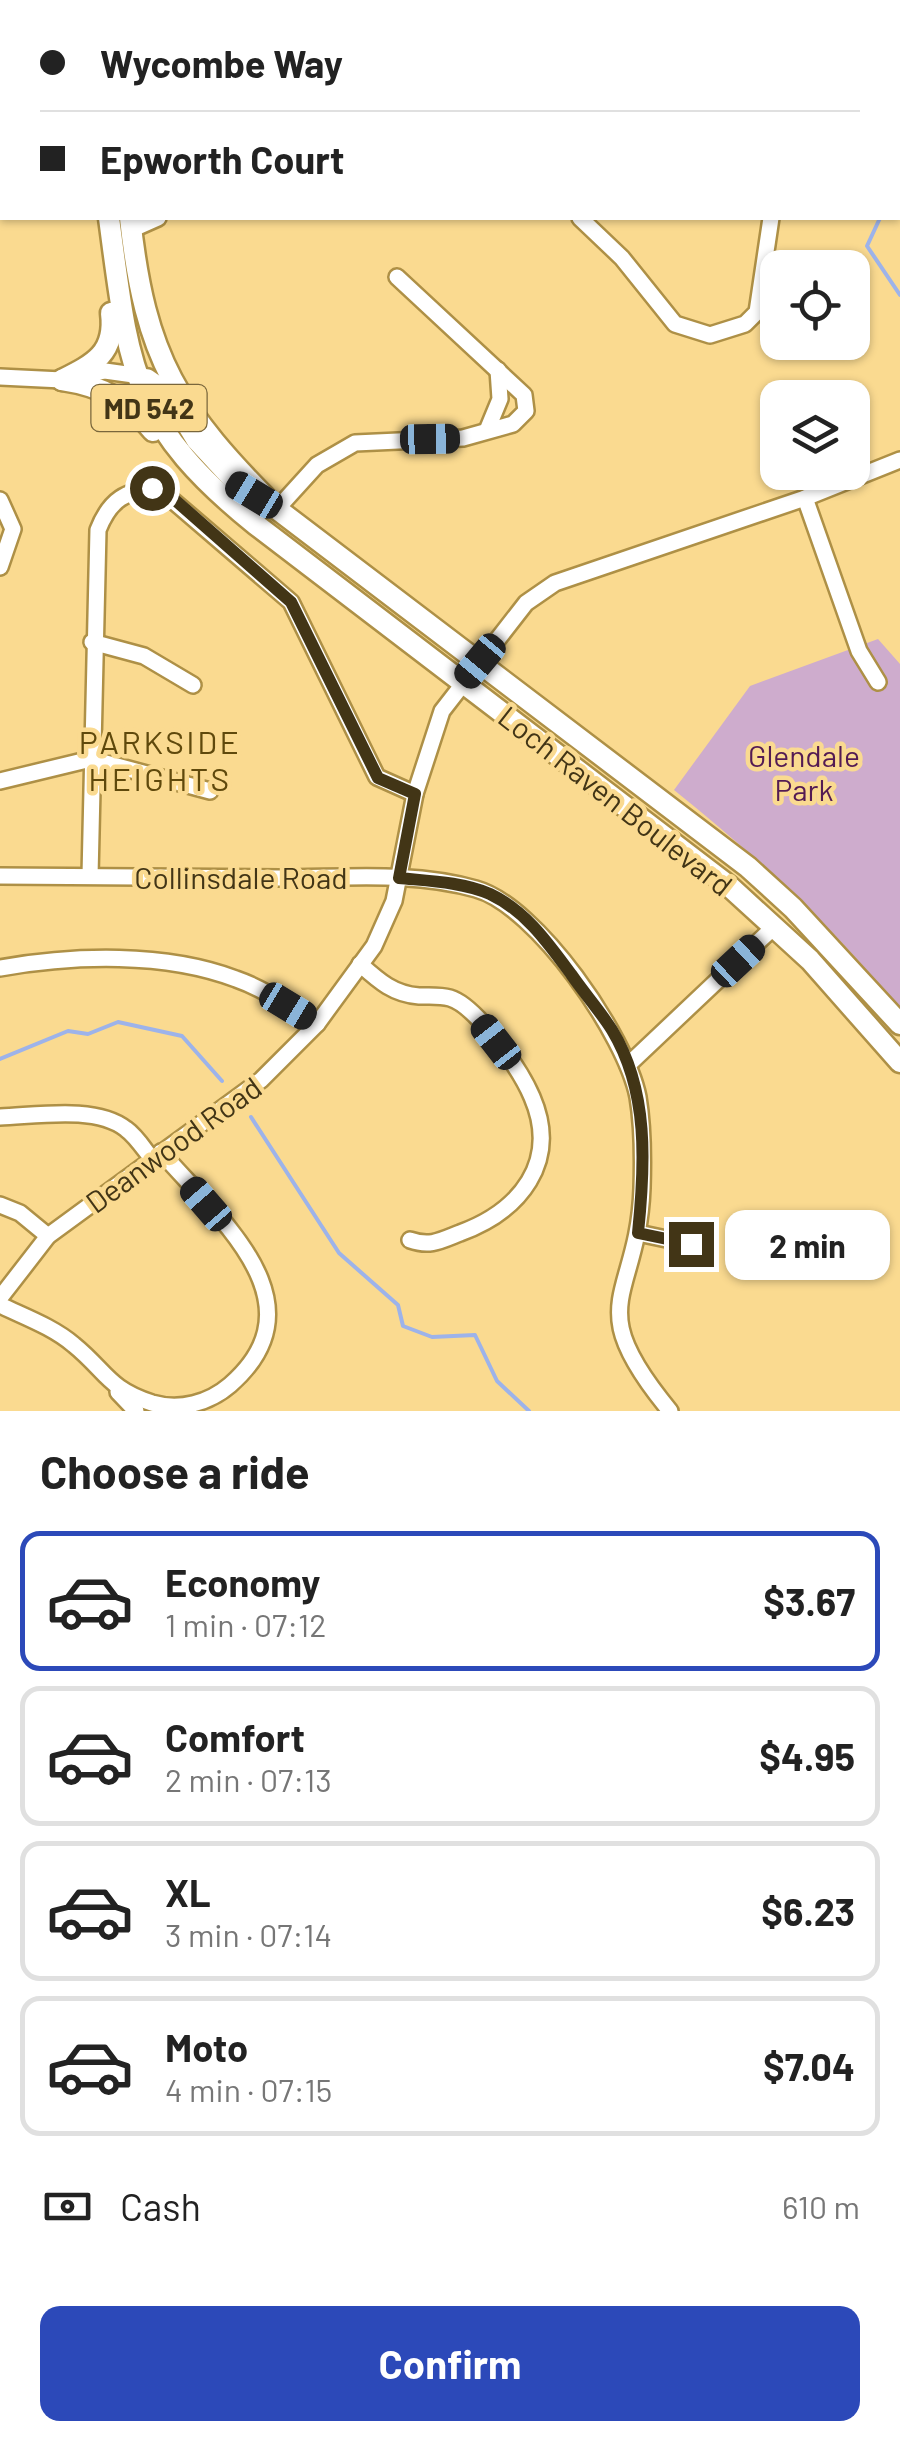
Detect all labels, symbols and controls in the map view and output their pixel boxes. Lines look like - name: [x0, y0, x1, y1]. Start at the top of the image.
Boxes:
- text: Wycombe Way: [100, 40, 343, 86]
- text: Epworth Court: [100, 136, 344, 182]
- map controls: [760, 250, 870, 490]
- button: locate: [760, 250, 870, 360]
- button: layers: [760, 380, 870, 490]
- road number: MD 542: [92, 385, 206, 431]
- car: [400, 423, 460, 455]
- route start: [130, 466, 175, 511]
- car: [221, 467, 287, 523]
- car: [449, 628, 511, 694]
- street label: Loch Raven Boulevard: [492, 698, 740, 902]
- district label: PARKSIDE HEIGHTS: [79, 722, 241, 797]
- park label: Glendale Park: [748, 737, 860, 807]
- street label: Collinsdale Road: [134, 859, 348, 895]
- car: [706, 930, 770, 992]
- car: [255, 978, 321, 1034]
- car: [466, 1009, 526, 1075]
- street label: Deanwood Road: [78, 1068, 268, 1220]
- car: [175, 1172, 237, 1236]
- callout: 2 min: [726, 1209, 891, 1279]
- route end: [669, 1222, 714, 1267]
- text: 2 min: [769, 1226, 846, 1264]
- text: Choose a ride: [40, 1444, 310, 1498]
- icon: car: [45, 1556, 135, 1646]
- text: Economy: [165, 1559, 320, 1605]
- text: $3.67: [763, 1578, 855, 1624]
- text: 1 min · 07:12: [165, 1605, 326, 1643]
- icon: car: [45, 1711, 135, 1801]
- text: Comfort: [165, 1714, 305, 1760]
- text: $4.95: [759, 1733, 855, 1779]
- text: 2 min · 07:13: [165, 1760, 332, 1798]
- icon: car: [45, 1866, 135, 1956]
- text: XL: [165, 1869, 211, 1915]
- text: $6.23: [761, 1888, 855, 1934]
- text: 3 min · 07:14: [165, 1915, 332, 1953]
- icon: car: [45, 2021, 135, 2111]
- text: Moto: [165, 2024, 248, 2070]
- text: $7.04: [763, 2043, 855, 2089]
- text: 4 min · 07:15: [165, 2070, 332, 2108]
- icon: cash: [40, 2179, 95, 2234]
- text: Cash: [120, 2183, 201, 2229]
- text: 610 m: [782, 2187, 860, 2225]
- button: Confirm: [40, 2306, 860, 2421]

